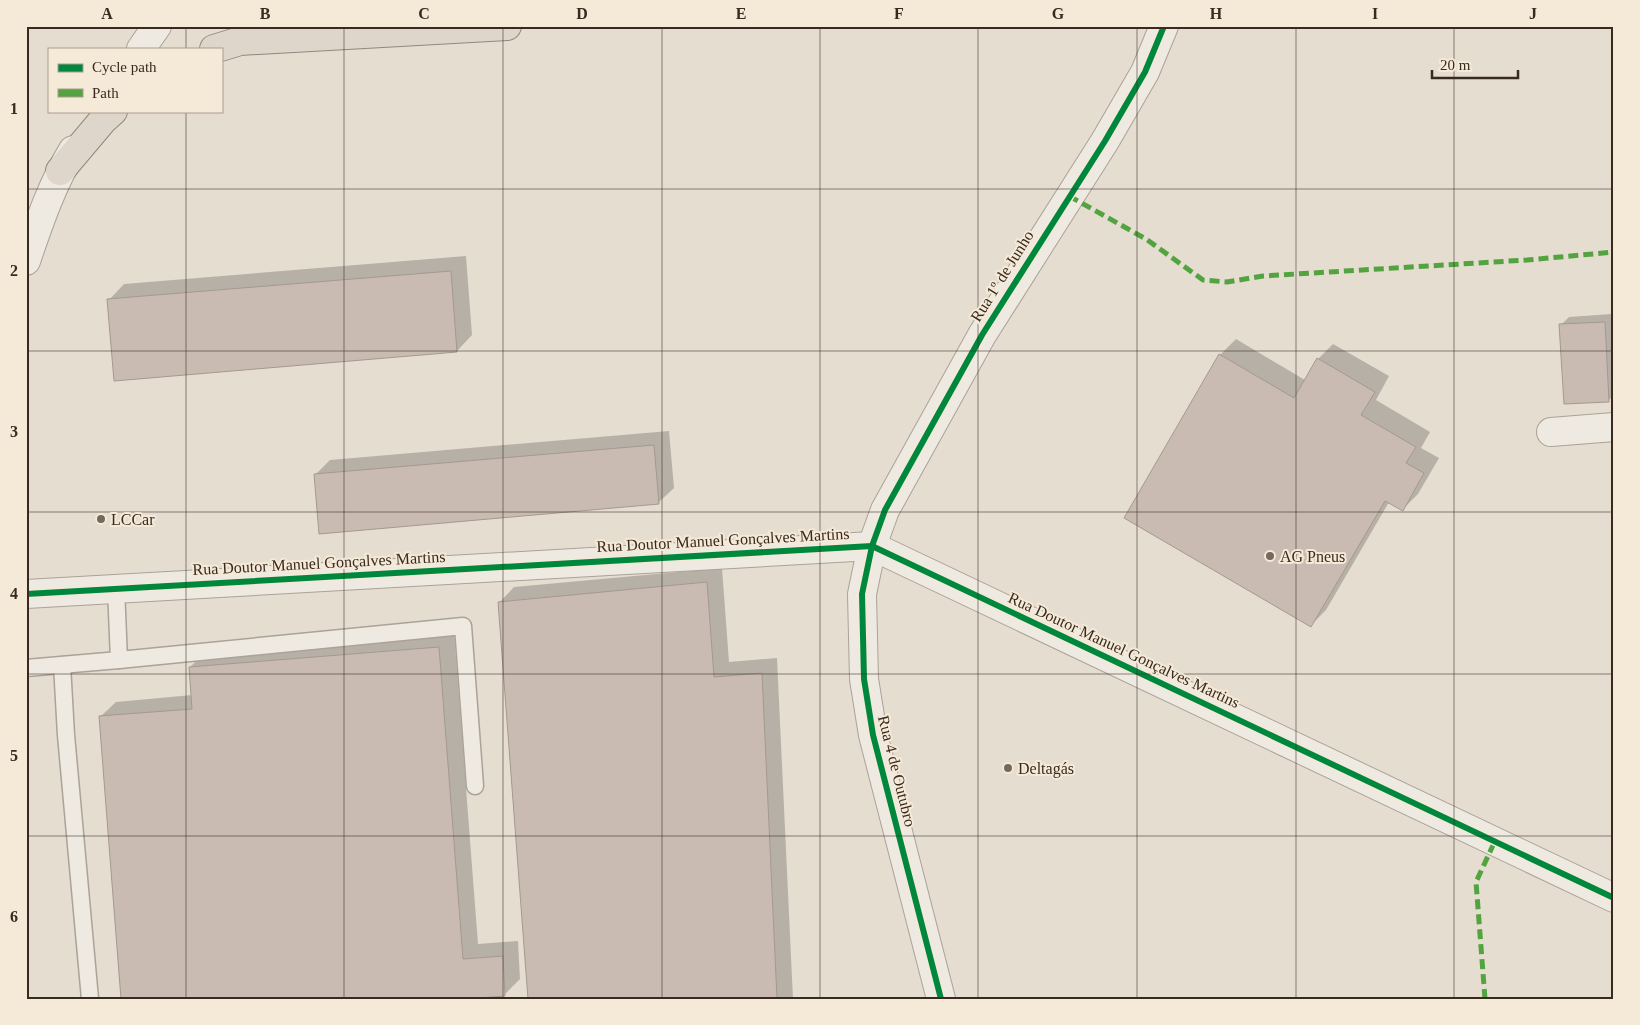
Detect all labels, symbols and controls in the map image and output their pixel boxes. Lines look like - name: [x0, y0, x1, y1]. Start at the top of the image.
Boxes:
- text: A: [101, 5, 113, 22]
- text: B: [260, 5, 271, 22]
- text: C: [418, 5, 430, 22]
- text: D: [576, 5, 588, 22]
- text: E: [736, 5, 746, 22]
- text: F: [894, 5, 904, 22]
- text: G: [1052, 5, 1065, 22]
- text: H: [1210, 5, 1223, 22]
- text: I: [1372, 5, 1378, 22]
- text: J: [1529, 5, 1537, 22]
- legend: [48, 48, 222, 112]
- scale bar: [1432, 48, 1519, 80]
- text: 20 m: [1440, 57, 1471, 73]
- text: Cycle path: [92, 59, 157, 75]
- text: Path: [92, 85, 119, 101]
- text: 1: [10, 100, 18, 117]
- street label: Rua 1º de Junho: [967, 227, 1037, 325]
- text: 2: [10, 262, 18, 279]
- text: 3: [10, 423, 18, 440]
- place label: LCCar: [111, 511, 155, 528]
- marker: LCCar: [95, 513, 107, 525]
- street label: Rua Doutor Manuel Gonçalves Martins: [596, 525, 850, 556]
- street label: Rua Doutor Manuel Gonçalves Martins: [192, 548, 446, 579]
- place label: AG Pneus: [1280, 548, 1345, 565]
- marker: AG Pneus: [1264, 550, 1276, 562]
- text: 4: [10, 585, 18, 602]
- street label: Rua Doutor Manuel Gonçalves Martins: [1005, 589, 1242, 712]
- street label: Rua 4 de Outubro: [875, 714, 919, 828]
- text: 5: [10, 747, 18, 764]
- place label: Deltagás: [1018, 760, 1074, 778]
- marker: Deltagás: [1002, 762, 1014, 774]
- text: 6: [10, 908, 18, 925]

